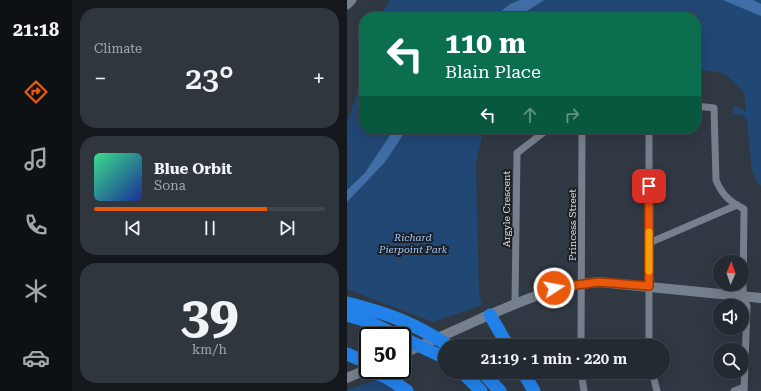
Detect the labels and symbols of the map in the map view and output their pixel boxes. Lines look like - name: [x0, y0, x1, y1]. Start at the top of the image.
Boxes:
- pin: [632, 169, 666, 203]
- street label: Argyle Crescent: [501, 171, 512, 247]
- street label: Princess Street: [567, 189, 578, 261]
- park label: Richard Pierpoint Park: [378, 232, 448, 255]
- north arrow: [713, 255, 749, 291]
- position arrow: [533, 267, 575, 309]
- speed limit sign: 50: [359, 327, 411, 379]

